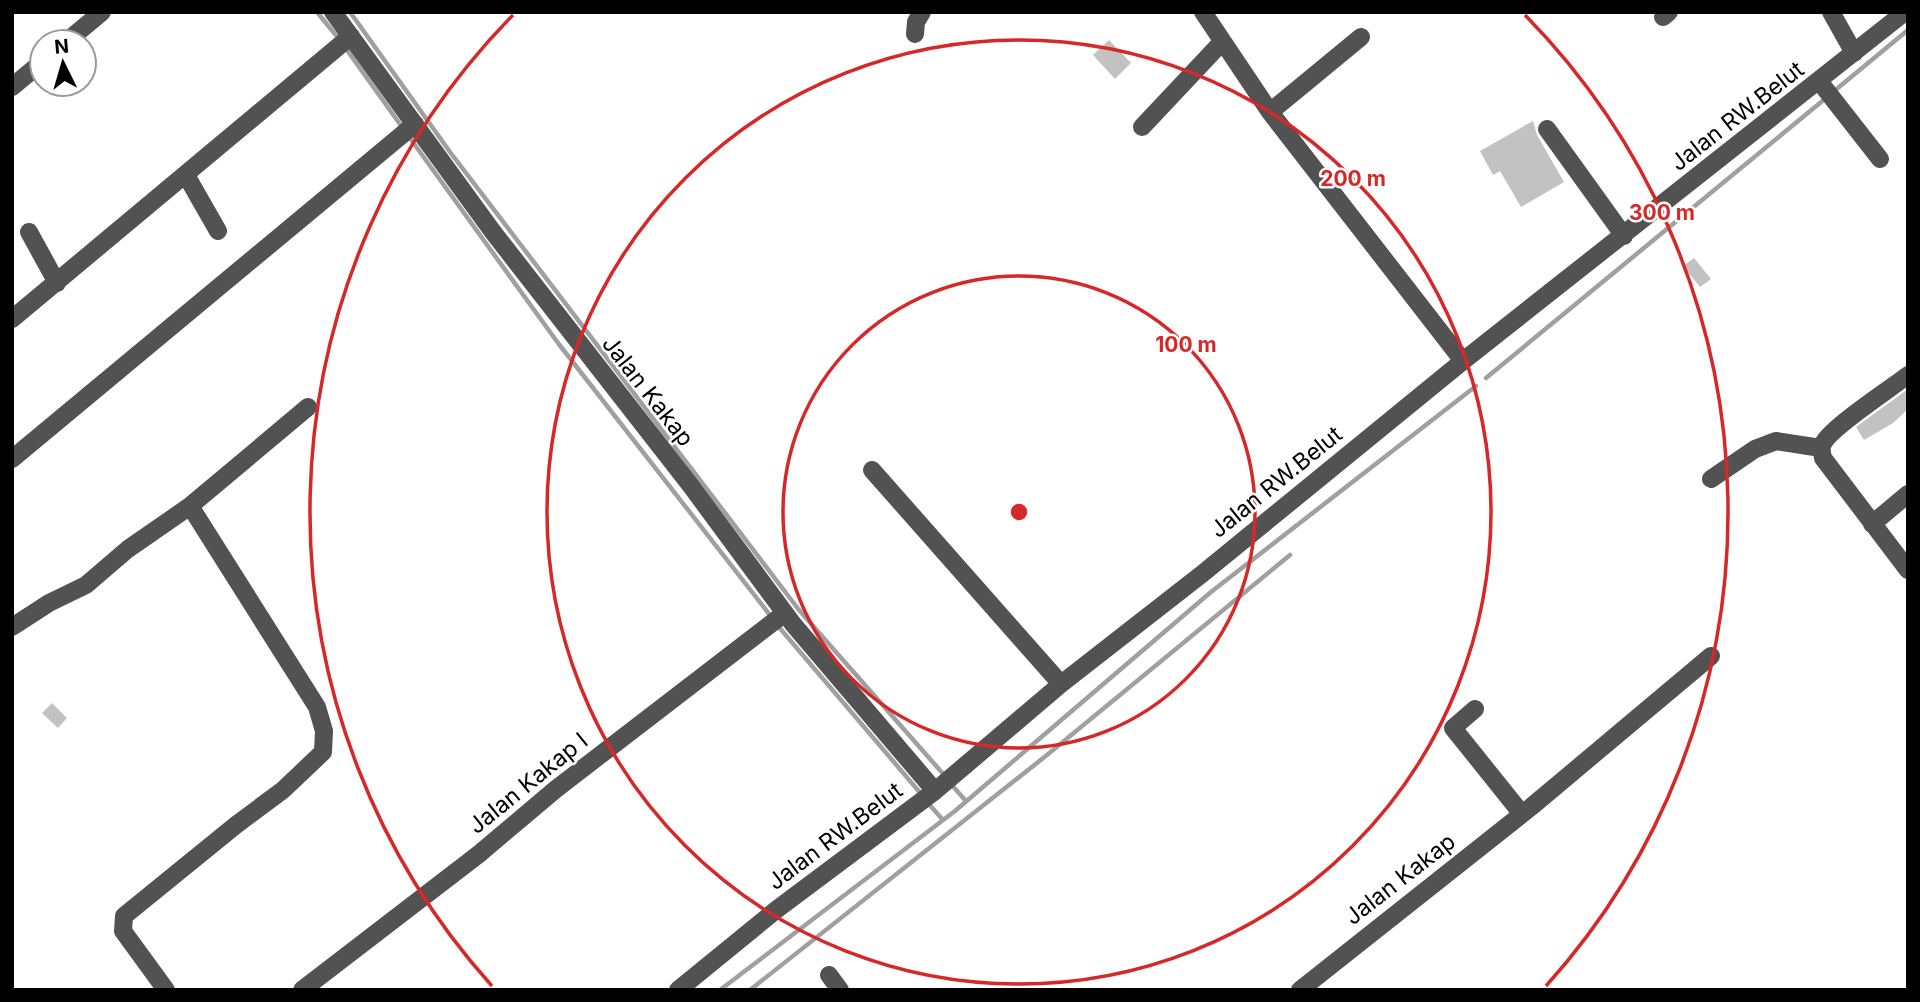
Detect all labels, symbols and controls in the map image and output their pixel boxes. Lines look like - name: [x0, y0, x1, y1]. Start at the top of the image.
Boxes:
- north arrow: [28, 28, 98, 98]
- text: N: [53, 34, 70, 59]
- street label: Jalan RW.Belut: [1665, 55, 1810, 177]
- text: 200 m: [1320, 166, 1386, 191]
- text: 300 m: [1629, 200, 1695, 225]
- street label: Jalan Kakap: [596, 330, 700, 452]
- text: 100 m: [1155, 332, 1217, 357]
- street label: Jalan RW.Belut: [1204, 420, 1348, 544]
- centre of rings: [1007, 500, 1031, 524]
- street label: Jalan Kakap I: [463, 726, 593, 840]
- street label: Jalan RW.Belut: [762, 776, 908, 896]
- street label: Jalan Kakap: [1339, 827, 1461, 931]

